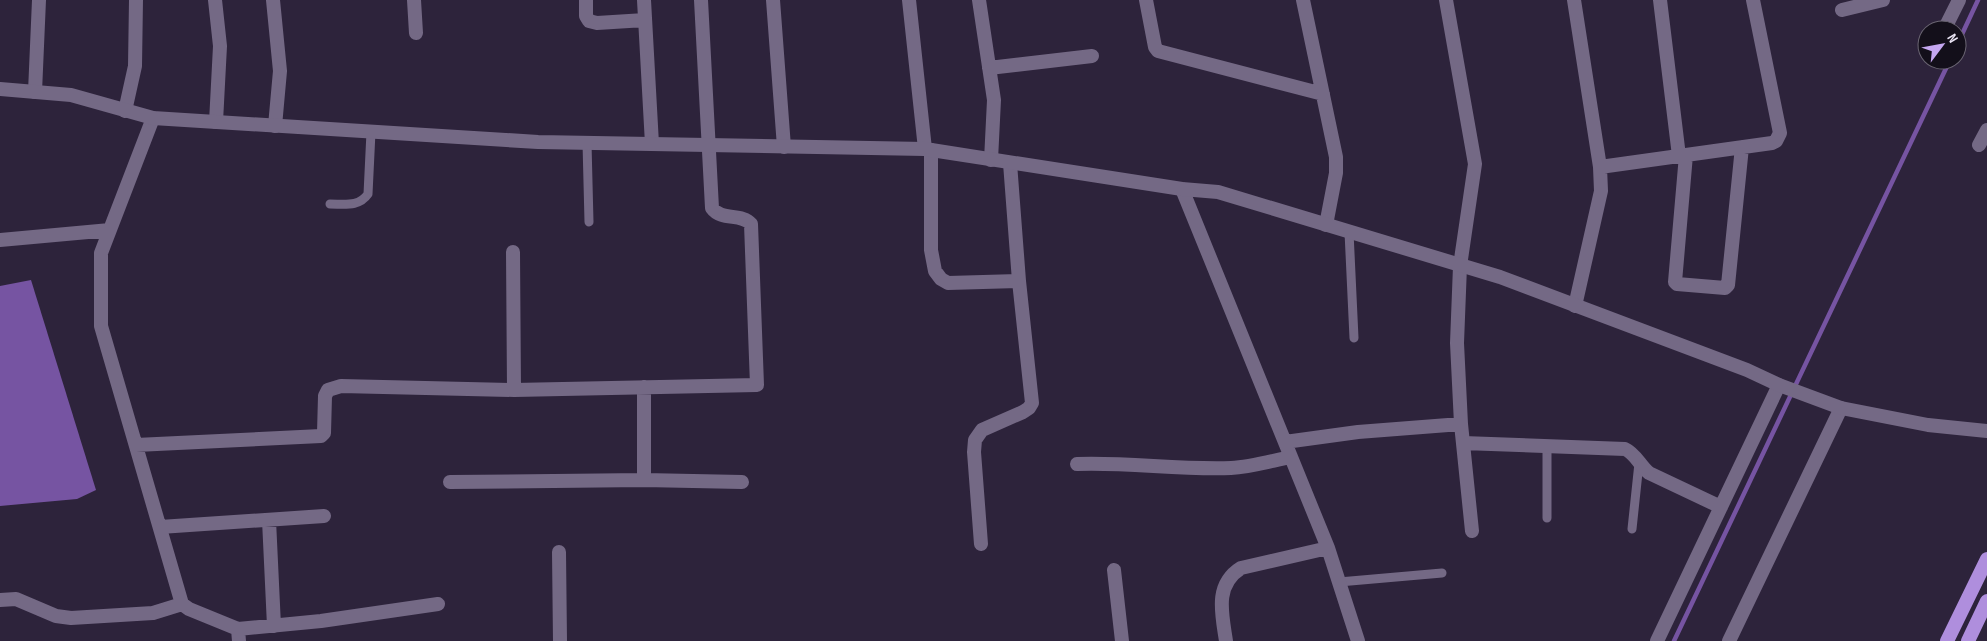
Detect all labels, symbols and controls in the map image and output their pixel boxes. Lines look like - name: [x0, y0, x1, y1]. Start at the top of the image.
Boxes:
- north arrow: [1917, 20, 1967, 70]
- text: N: [1943, 31, 1962, 46]

